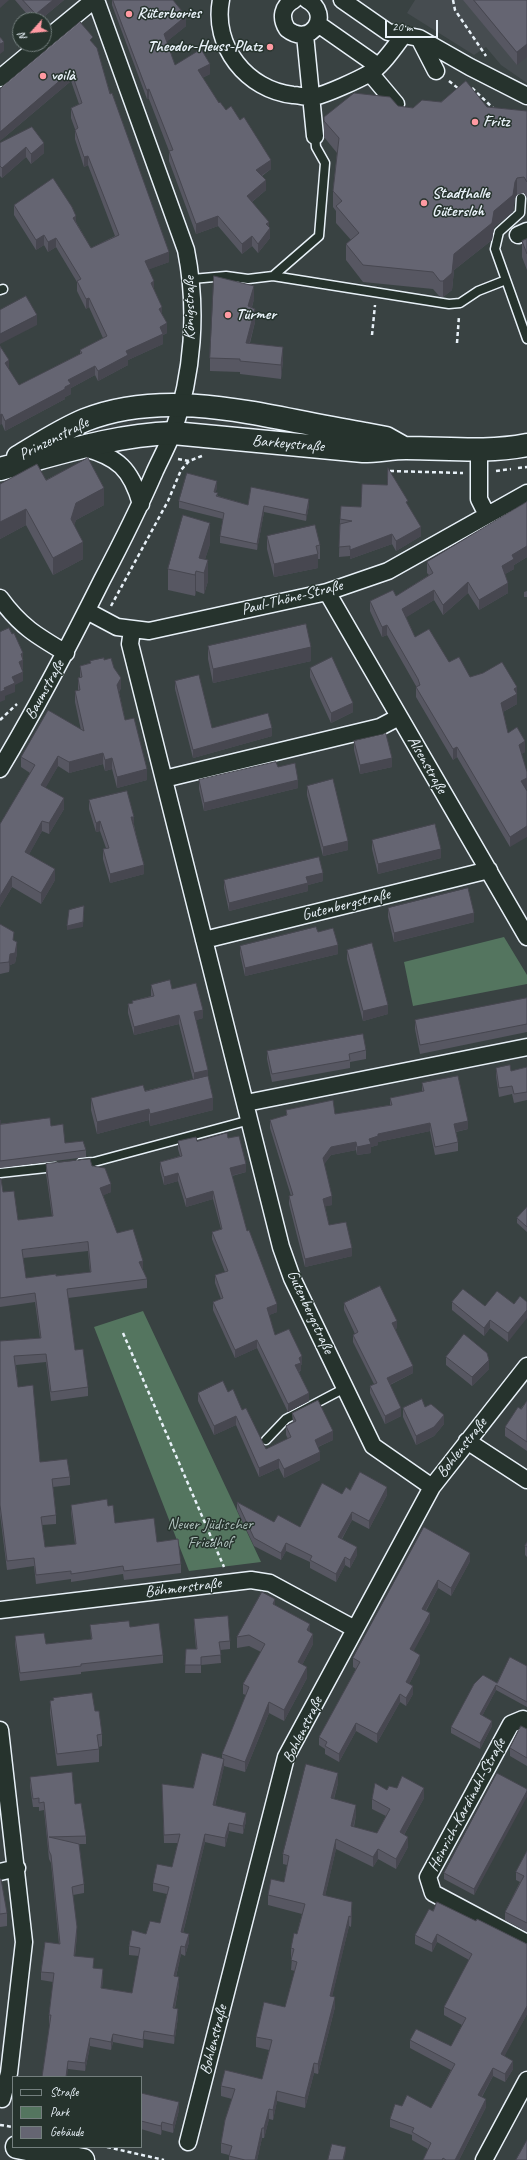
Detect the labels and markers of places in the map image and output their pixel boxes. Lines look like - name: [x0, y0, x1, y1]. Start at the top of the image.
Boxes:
- place label: Rüterbories: [137, 4, 201, 24]
- marker: Rüterbories: [124, 9, 134, 19]
- place label: Theodor-Heuss-Platz: [148, 37, 262, 57]
- marker: Theodor-Heuss-Platz: [265, 42, 275, 52]
- place label: voilà: [51, 66, 75, 86]
- marker: voilà: [38, 71, 48, 81]
- place label: Fritz: [483, 112, 510, 132]
- marker: Fritz: [470, 117, 480, 127]
- place label: Stadthalle Gütersloh: [432, 184, 490, 222]
- marker: Stadthalle Gütersloh: [419, 198, 429, 208]
- place label: Türmer: [236, 305, 276, 325]
- marker: Türmer: [223, 310, 233, 320]

